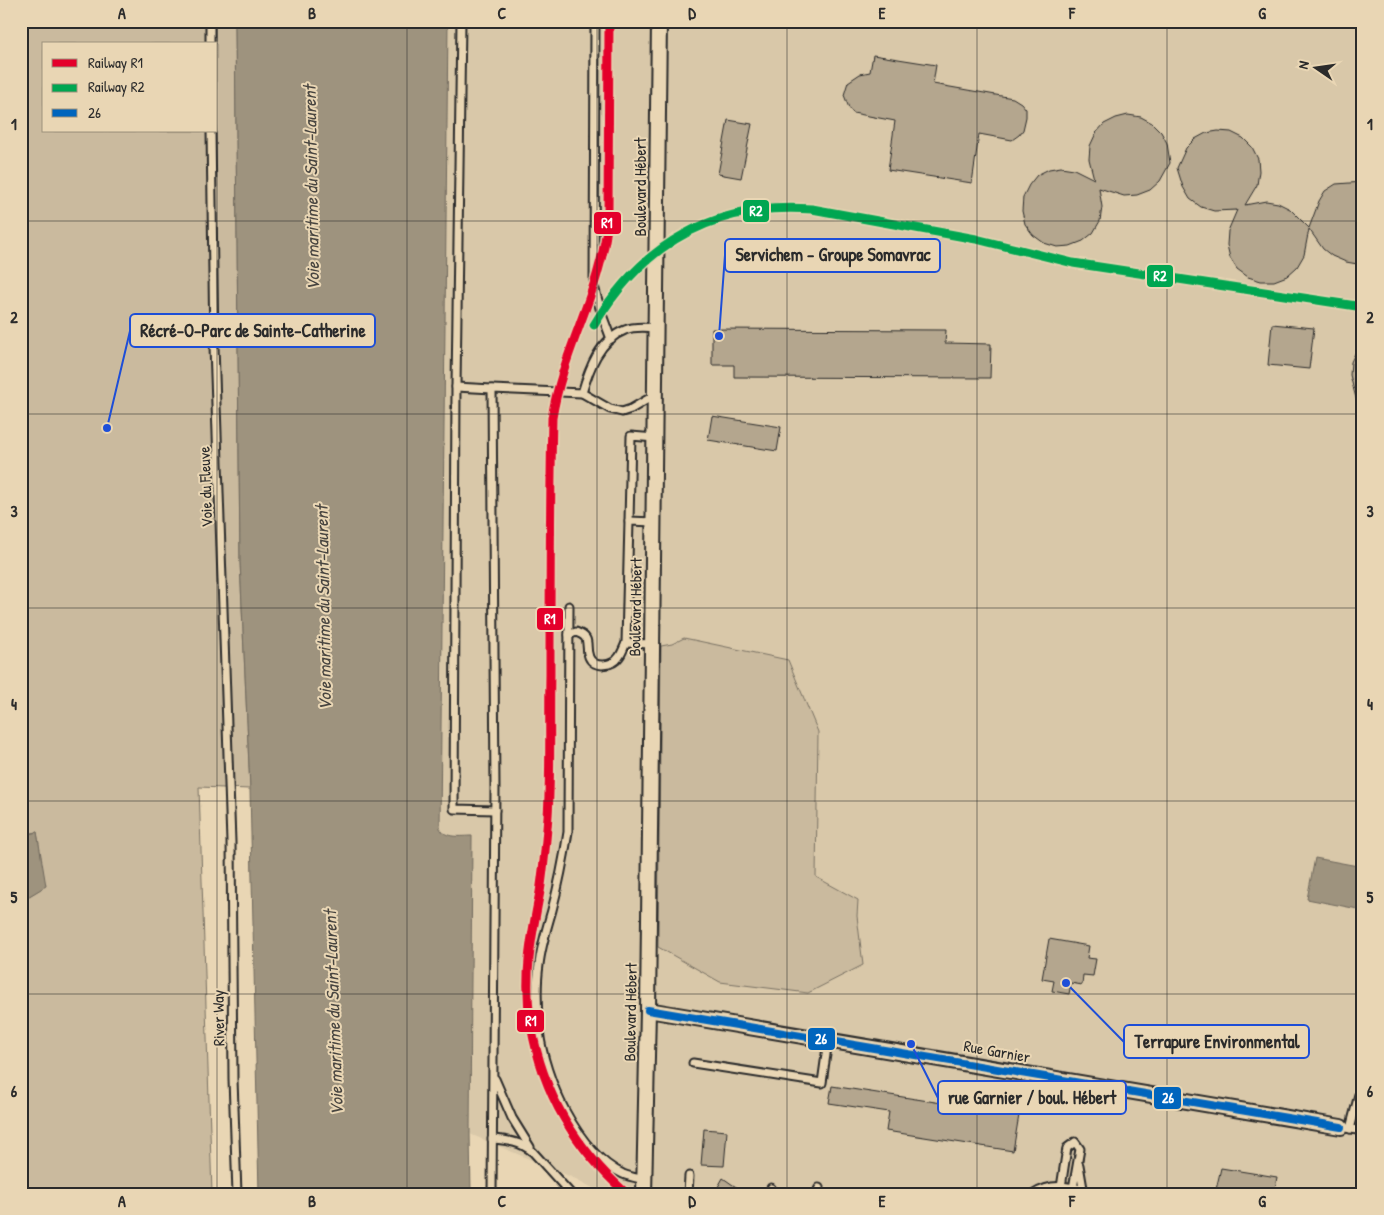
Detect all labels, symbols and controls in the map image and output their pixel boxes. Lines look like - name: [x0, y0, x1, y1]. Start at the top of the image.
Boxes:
- text: A: [118, 2, 126, 24]
- text: B: [308, 2, 316, 24]
- text: C: [498, 2, 507, 24]
- text: D: [688, 2, 696, 24]
- text: E: [878, 2, 886, 24]
- text: F: [1068, 2, 1076, 24]
- text: G: [1258, 2, 1266, 24]
- legend: [42, 42, 218, 132]
- north arrow: [1292, 42, 1342, 92]
- text: Railway R1: [88, 52, 143, 73]
- text: N: [1293, 59, 1313, 71]
- text: Railway R2: [88, 76, 145, 97]
- water label: Voie maritime du Saint-Laurent: [297, 82, 325, 291]
- text: 26: [88, 102, 101, 123]
- text: 1: [11, 113, 17, 135]
- text: 1: [1367, 113, 1373, 135]
- street label: Boulevard Hébert: [629, 137, 651, 236]
- line badge: R2: [742, 199, 770, 223]
- text: R2: [750, 201, 763, 220]
- line badge: R1: [593, 211, 622, 235]
- text: R1: [601, 213, 613, 232]
- callout: Servichem - Groupe Somavrac: [725, 239, 940, 272]
- text: Servichem - Groupe Somavrac: [735, 242, 932, 268]
- line badge: R2: [1146, 264, 1174, 288]
- text: R2: [1154, 266, 1167, 285]
- text: 2: [10, 306, 18, 328]
- text: 2: [1366, 306, 1374, 328]
- callout: Récré-O-Parc de Sainte-Catherine: [130, 314, 375, 347]
- text: Récré-O-Parc de Sainte-Catherine: [140, 318, 366, 343]
- street label: Voie du Fleuve: [193, 445, 217, 528]
- text: 3: [10, 500, 18, 522]
- text: 3: [1366, 500, 1374, 522]
- water label: Voie maritime du Saint-Laurent: [309, 502, 337, 711]
- street label: Boulevard Hébert: [623, 557, 647, 657]
- line badge: R1: [536, 607, 564, 631]
- text: R1: [544, 609, 556, 628]
- text: 4: [11, 693, 17, 715]
- text: 4: [1367, 693, 1373, 715]
- text: 5: [11, 886, 18, 908]
- text: 5: [1367, 886, 1374, 908]
- water label: Voie maritime du Saint-Laurent: [317, 907, 349, 1116]
- street label: Boulevard Hébert: [618, 962, 642, 1062]
- street label: River Way: [207, 989, 229, 1046]
- line badge: R1: [516, 1009, 545, 1033]
- text: R1: [525, 1011, 537, 1030]
- callout: Terrapure Environmental: [1124, 1025, 1309, 1058]
- line badge: 26: [807, 1027, 836, 1051]
- text: 26: [815, 1029, 827, 1048]
- text: Terrapure Environmental: [1134, 1029, 1301, 1055]
- street label: Rue Garnier: [962, 1034, 1032, 1068]
- text: 6: [11, 1080, 18, 1102]
- text: 6: [1367, 1080, 1374, 1102]
- callout: rue Garnier / boul. Hébert: [938, 1081, 1126, 1114]
- text: rue Garnier / boul. Hébert: [948, 1085, 1117, 1110]
- line badge: 26: [1153, 1086, 1182, 1110]
- text: 26: [1162, 1088, 1174, 1107]
- text: A: [118, 1190, 126, 1212]
- text: B: [308, 1190, 316, 1212]
- text: C: [498, 1190, 507, 1212]
- text: D: [688, 1190, 696, 1212]
- text: E: [878, 1190, 886, 1212]
- text: F: [1068, 1190, 1076, 1212]
- text: G: [1258, 1190, 1266, 1212]

